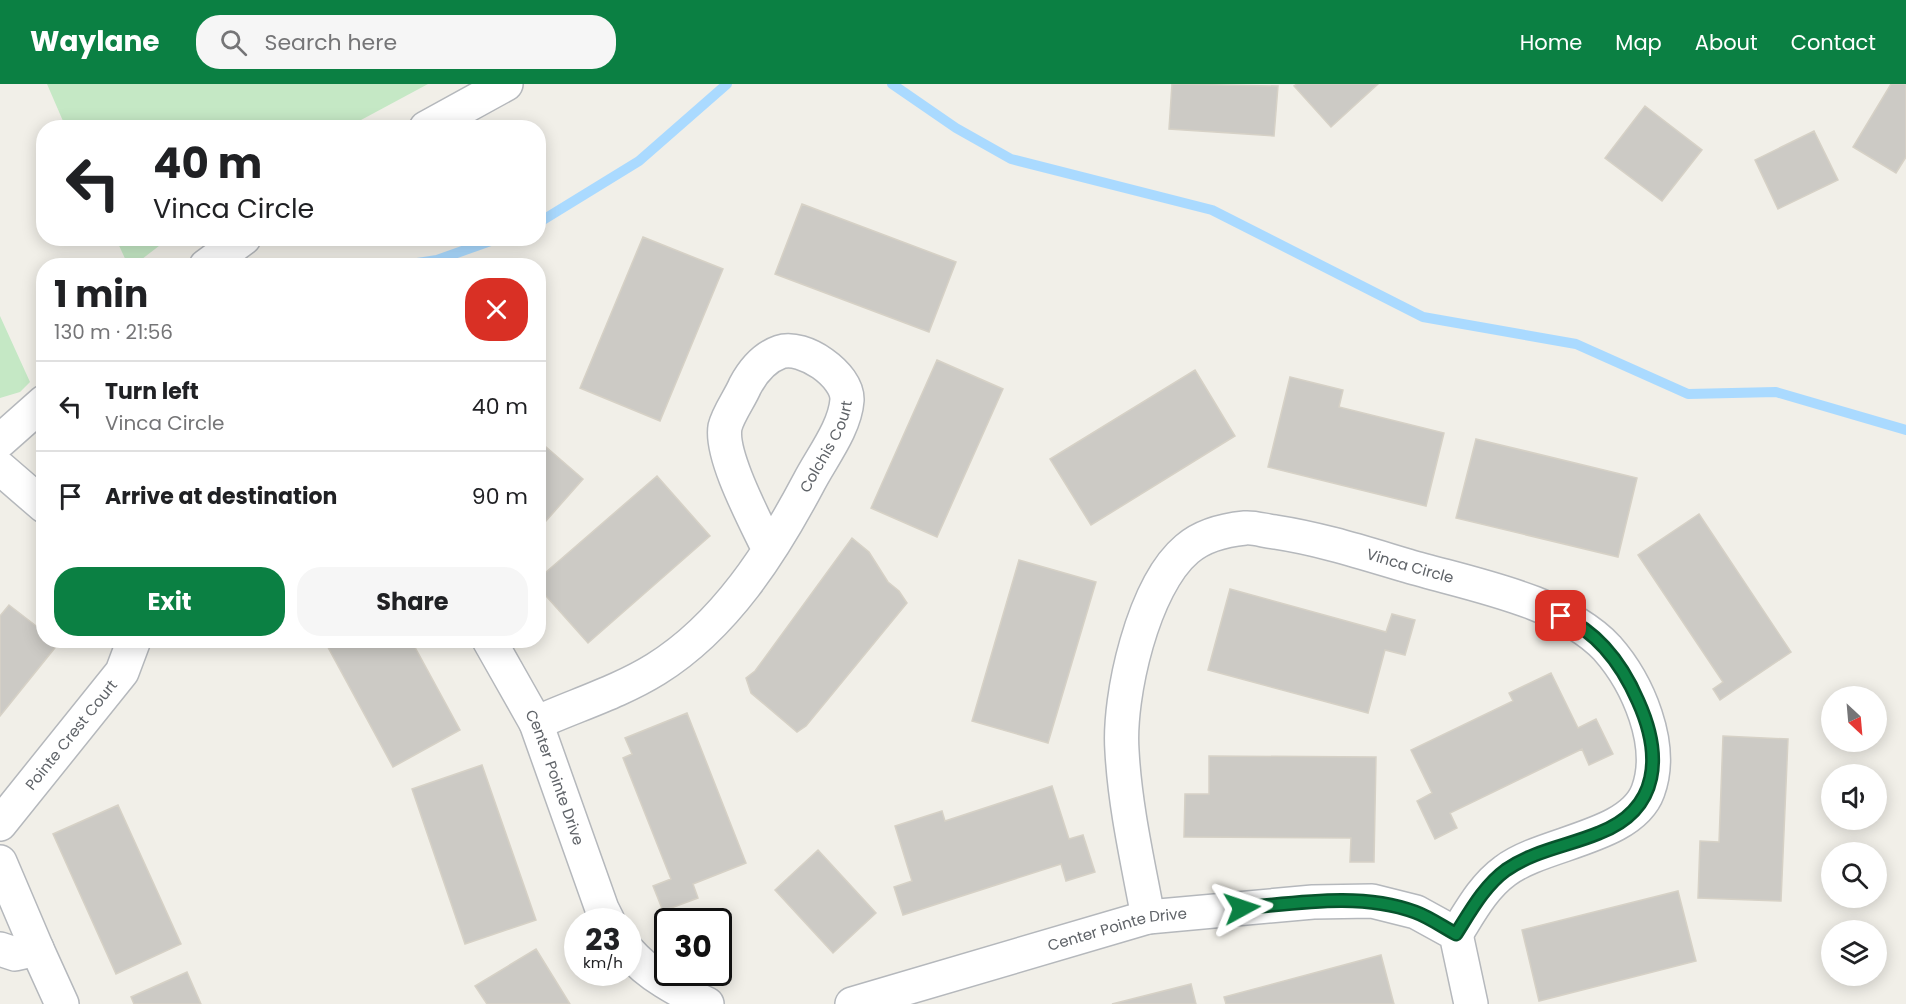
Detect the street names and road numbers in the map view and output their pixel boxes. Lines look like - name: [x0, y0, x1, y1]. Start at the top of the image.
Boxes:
- street label: Colchis Court: [794, 399, 857, 496]
- street label: Vinca Circle: [1364, 543, 1456, 588]
- street label: Pointe Crest Court: [20, 675, 122, 794]
- street label: Center Pointe Drive: [520, 706, 590, 848]
- street label: Center Pointe Drive: [1045, 903, 1188, 956]

